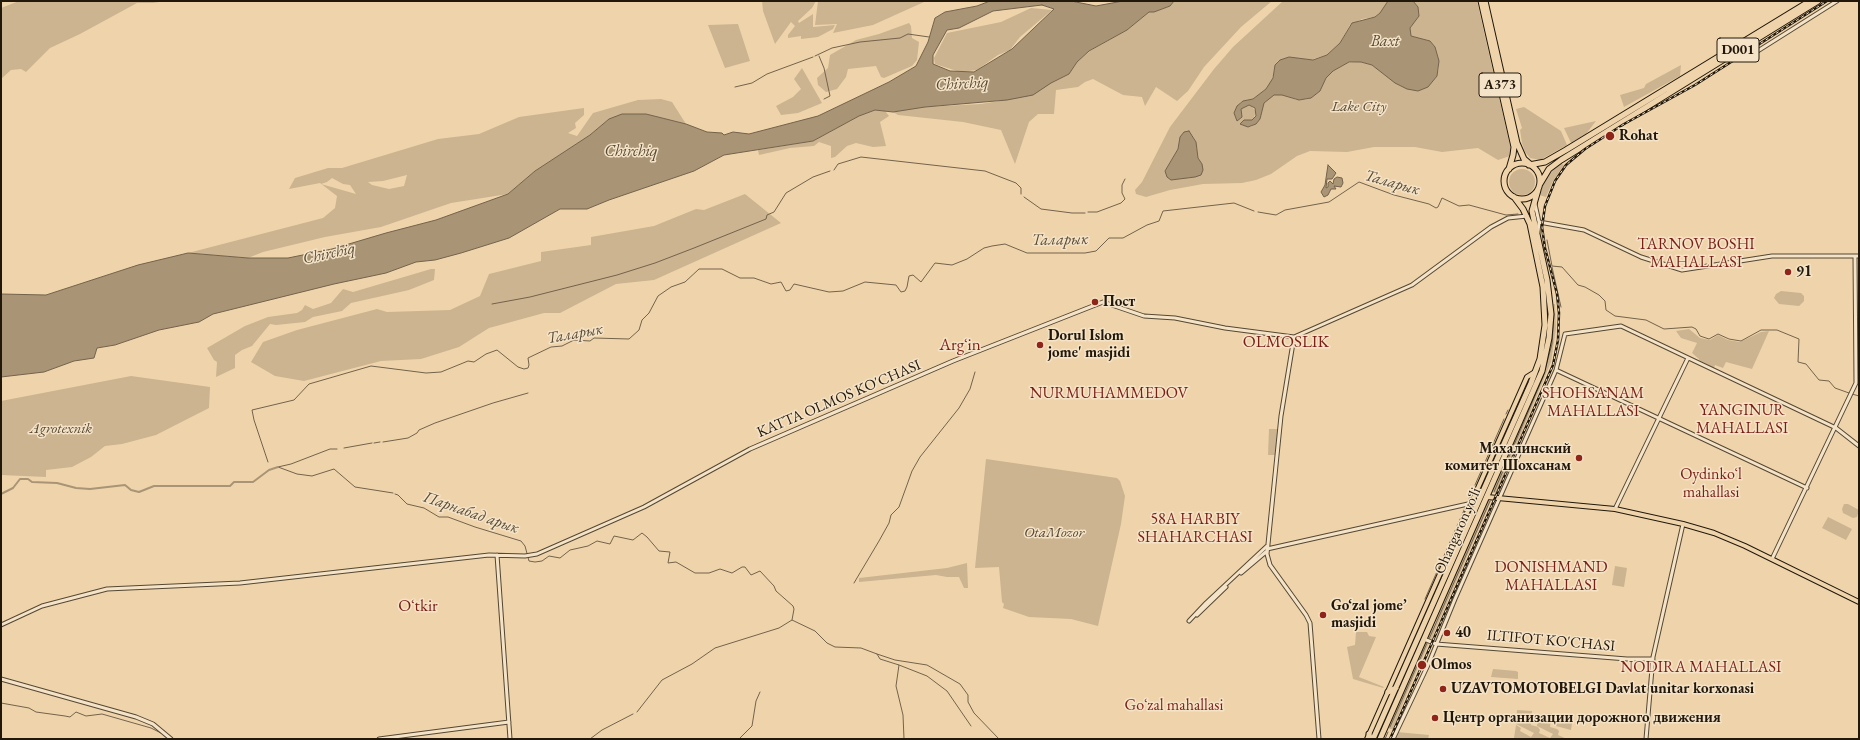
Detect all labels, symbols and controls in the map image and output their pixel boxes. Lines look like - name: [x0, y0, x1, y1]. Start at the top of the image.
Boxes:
- water label: Baхt: [1371, 32, 1399, 52]
- road number: D001: [1717, 38, 1759, 62]
- water label: Chirchiq: [935, 73, 989, 95]
- road number: A373: [1479, 73, 1521, 97]
- park label: Lake City: [1331, 98, 1387, 116]
- place label: Rohat: [1619, 127, 1658, 145]
- marker: Rohat: [1604, 130, 1616, 142]
- water label: Chirchiq: [605, 142, 657, 162]
- water label: Таларык: [1362, 166, 1422, 200]
- water label: Таларык: [1032, 230, 1088, 250]
- district label: TARNOV BOSHI MAHALLASI: [1631, 235, 1761, 273]
- water label: Chirchiq: [301, 239, 357, 269]
- place label: 91: [1796, 263, 1812, 281]
- marker: 91: [1783, 267, 1793, 277]
- place label: Пост: [1103, 293, 1135, 311]
- marker: Пост: [1090, 297, 1100, 307]
- water label: Таларык: [546, 320, 604, 348]
- place label: Dorul Islom jome' masjidi: [1048, 327, 1130, 362]
- district label: OLMOSLIK: [1239, 332, 1333, 352]
- district label: Argʻin: [939, 335, 981, 355]
- marker: Dorul Islom jome' masjidi: [1035, 340, 1045, 350]
- street label: KATTA OLMOS KO'CHASI: [754, 356, 924, 442]
- district label: NURMUHAMMEDOV: [1023, 384, 1195, 404]
- district label: SHOHSANAM MAHALLASI: [1537, 384, 1649, 422]
- district label: YANGINUR MAHALLASI: [1691, 401, 1793, 439]
- park label: Agrotexnik: [30, 420, 92, 438]
- place label: Махалинский комитет Шохcанам: [1445, 440, 1571, 475]
- marker: Махалинский комитет Шохcанам: [1574, 453, 1584, 463]
- district label: Oydinkoʻl mahallasi: [1678, 465, 1744, 503]
- street label: Ohangaron yoʻli: [1431, 485, 1485, 577]
- water label: Парнабад арык: [421, 488, 521, 538]
- district label: 58A HARBIY SHAHARCHASI: [1132, 510, 1258, 548]
- park label: OtaMozor: [1024, 524, 1084, 542]
- district label: DONISHMAND MAHALLASI: [1489, 558, 1613, 596]
- district label: Oʻtkir: [398, 596, 438, 616]
- place label: Go‘zal jome’ masjidi: [1331, 597, 1406, 632]
- marker: Go‘zal jome’ masjidi: [1318, 610, 1328, 620]
- place label: 40: [1455, 624, 1471, 642]
- street label: ILTIFOT KO'CHASI: [1486, 626, 1616, 656]
- marker: 40: [1442, 628, 1452, 638]
- place label: Olmos: [1431, 656, 1472, 674]
- district label: NODIRA MAHALLASI: [1613, 658, 1789, 678]
- marker: Olmos: [1416, 659, 1428, 671]
- place label: UZAVTOMOTOBELGI Davlat unitar korxonasi: [1451, 680, 1754, 698]
- marker: UZAVTOMOTOBELGI Davlat unitar korxonasi: [1438, 684, 1448, 694]
- district label: Goʻzal mahallasi: [1125, 696, 1223, 716]
- place label: Центр организации дорожного движения: [1443, 709, 1721, 727]
- marker: Центр организации дорожного движения: [1430, 713, 1440, 723]

